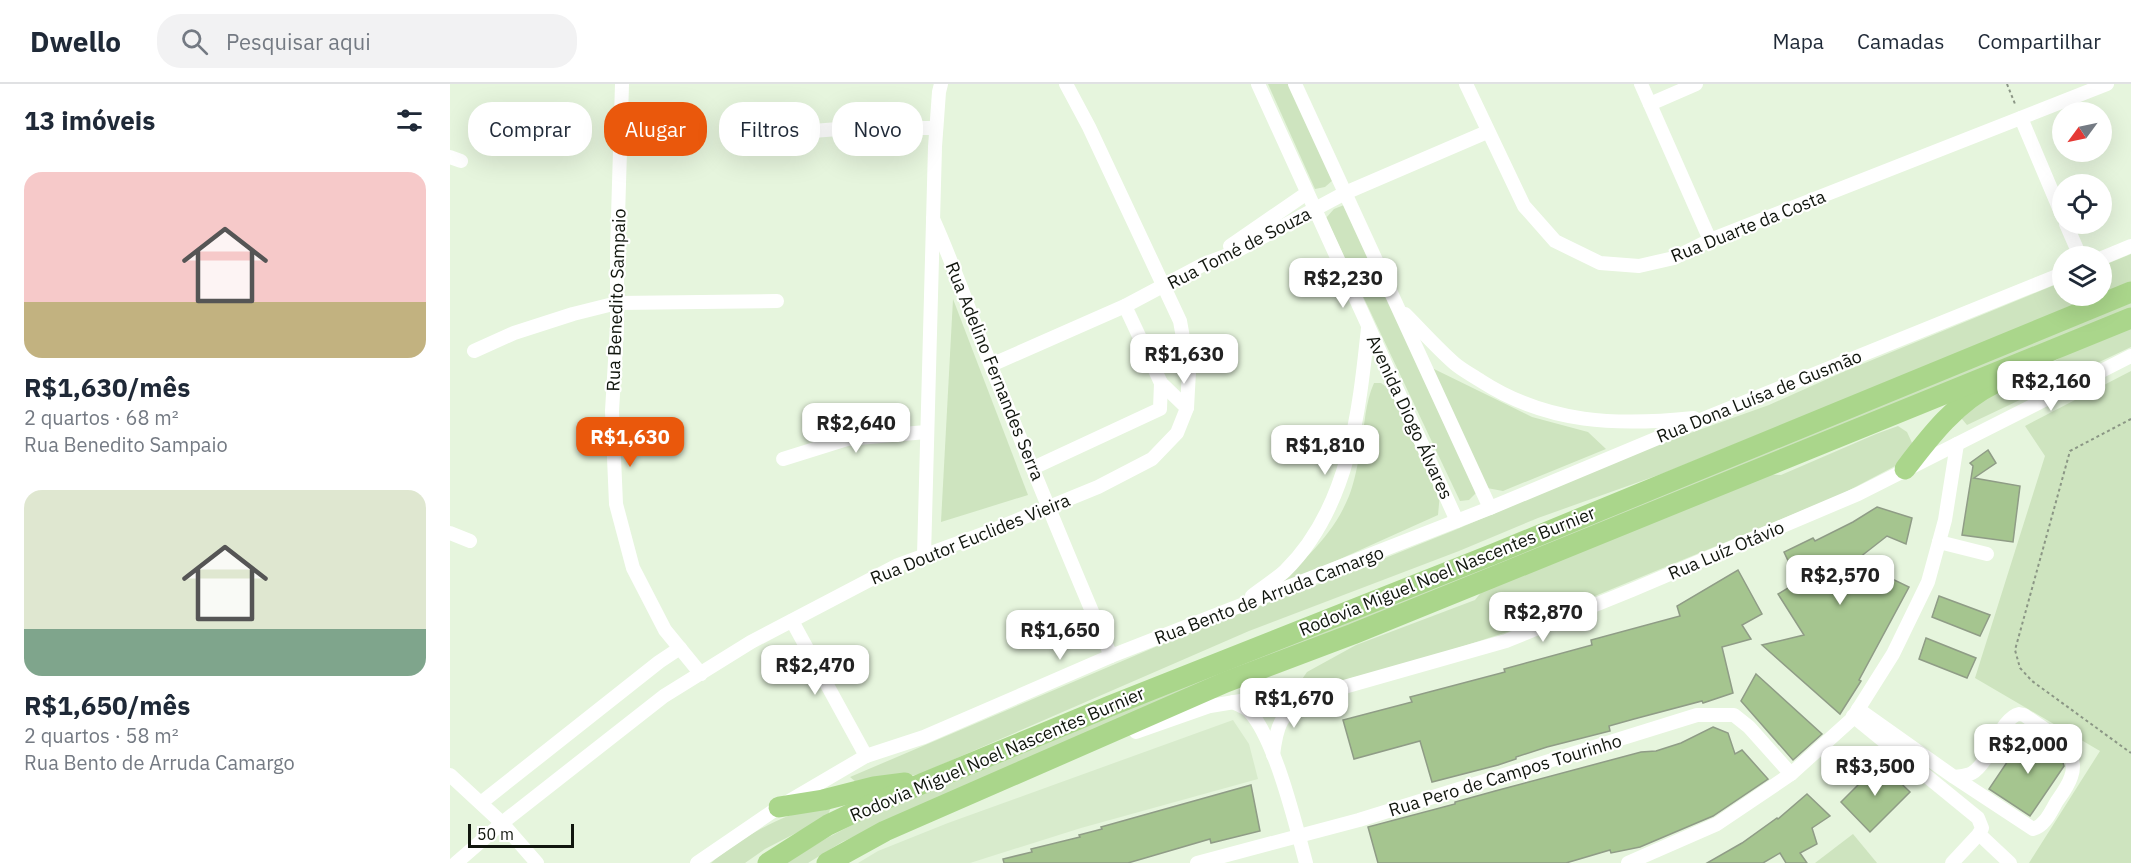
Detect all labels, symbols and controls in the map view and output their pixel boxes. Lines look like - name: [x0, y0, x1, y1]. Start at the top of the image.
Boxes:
- search box: [157, 14, 577, 68]
- text: Dwello: [30, 23, 121, 60]
- icon: search: [178, 25, 211, 58]
- text: Pesquisar aqui: [226, 27, 371, 56]
- text: Mapa: [1772, 27, 1824, 55]
- text: Camadas: [1857, 27, 1944, 55]
- text: Compartilhar: [1977, 27, 2101, 55]
- chip: Comprar: [468, 102, 592, 156]
- chip: Alugar: [604, 102, 707, 156]
- chip: Filtros: [719, 102, 820, 156]
- chip: Novo: [832, 102, 923, 156]
- north arrow: [2052, 102, 2112, 162]
- map controls: [2052, 102, 2112, 306]
- text: 13 imóveis: [24, 103, 155, 137]
- icon: filters: [393, 104, 426, 137]
- button: locate: [2052, 174, 2112, 234]
- street label: Rua Duarte da Costa: [1667, 184, 1829, 268]
- street label: Rua Tomé de Souza: [1163, 202, 1315, 294]
- street label: Rua Benedito Sampaio: [601, 208, 631, 392]
- icon: home: [171, 211, 279, 319]
- button: layers: [2052, 246, 2112, 306]
- street label: Rua Adelino Fernandes Serra: [941, 258, 1050, 484]
- pin: R$2,230: [1288, 258, 1398, 309]
- text: R$2,230: [1303, 264, 1383, 291]
- street label: Avenida Diogo Álvares: [1362, 331, 1458, 503]
- pin: R$1,630: [1129, 334, 1239, 385]
- text: R$1,630: [1144, 340, 1224, 367]
- street label: Rua Dona Luísa de Gusmão: [1653, 344, 1865, 448]
- pin: R$2,160: [1996, 361, 2106, 412]
- text: R$2,160: [2011, 367, 2091, 394]
- text: R$1,630/mês: [24, 370, 190, 404]
- pin: R$2,640: [801, 403, 911, 454]
- text: 2 quartos · 68 m²: [24, 404, 179, 431]
- text: R$2,640: [816, 409, 896, 436]
- pin: R$1,630: [575, 417, 685, 468]
- text: R$1,630: [590, 423, 670, 450]
- pin: R$1,810: [1270, 425, 1380, 476]
- text: Rua Benedito Sampaio: [24, 431, 228, 458]
- text: R$1,810: [1285, 431, 1365, 458]
- street label: Rua Doutor Euclides Vieira: [867, 488, 1074, 590]
- street label: Rodovia Miguel Noel Nascentes Burnier: [1295, 501, 1599, 641]
- street label: Rua Luíz Otávio: [1665, 515, 1787, 585]
- icon: home: [171, 529, 279, 637]
- street label: Rua Bento de Arruda Camargo: [1151, 541, 1387, 649]
- pin: R$2,570: [1785, 555, 1895, 606]
- text: R$2,570: [1800, 561, 1880, 588]
- pin: R$2,870: [1488, 592, 1598, 643]
- text: R$2,870: [1503, 598, 1583, 625]
- pin: R$1,650: [1005, 610, 1115, 661]
- text: R$1,650: [1020, 616, 1100, 643]
- pin: R$2,470: [760, 645, 870, 696]
- text: R$2,470: [775, 651, 855, 678]
- pin: R$1,670: [1239, 678, 1349, 729]
- street label: Rodovia Miguel Noel Nascentes Burnier: [846, 681, 1148, 827]
- text: R$1,670: [1254, 684, 1334, 711]
- text: R$1,650/mês: [24, 688, 190, 722]
- text: 2 quartos · 58 m²: [24, 722, 179, 749]
- pin: R$2,000: [1973, 724, 2083, 775]
- street label: Rua Pero de Campos Tourinho: [1386, 729, 1624, 821]
- text: R$2,000: [1988, 730, 2068, 757]
- pin: R$3,500: [1820, 746, 1930, 797]
- text: Rua Bento de Arruda Camargo: [24, 749, 295, 776]
- text: R$3,500: [1835, 752, 1915, 779]
- scale bar: [468, 821, 574, 848]
- text: 50 m: [477, 824, 514, 844]

